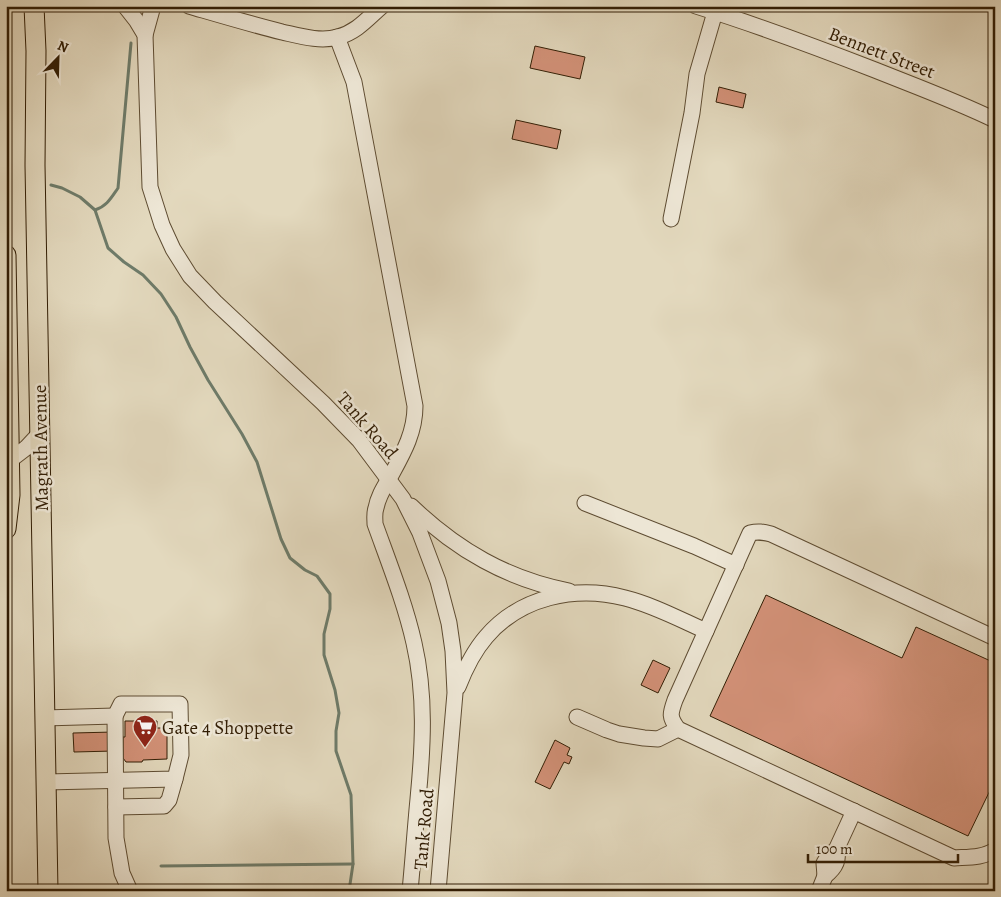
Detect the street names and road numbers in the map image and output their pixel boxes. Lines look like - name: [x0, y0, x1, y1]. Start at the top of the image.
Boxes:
- street label: Bennett Street: [825, 21, 939, 85]
- street label: Magrath Avenue: [27, 384, 55, 512]
- street label: Tank Road: [331, 386, 404, 466]
- street label: Tank Road: [407, 787, 441, 871]

